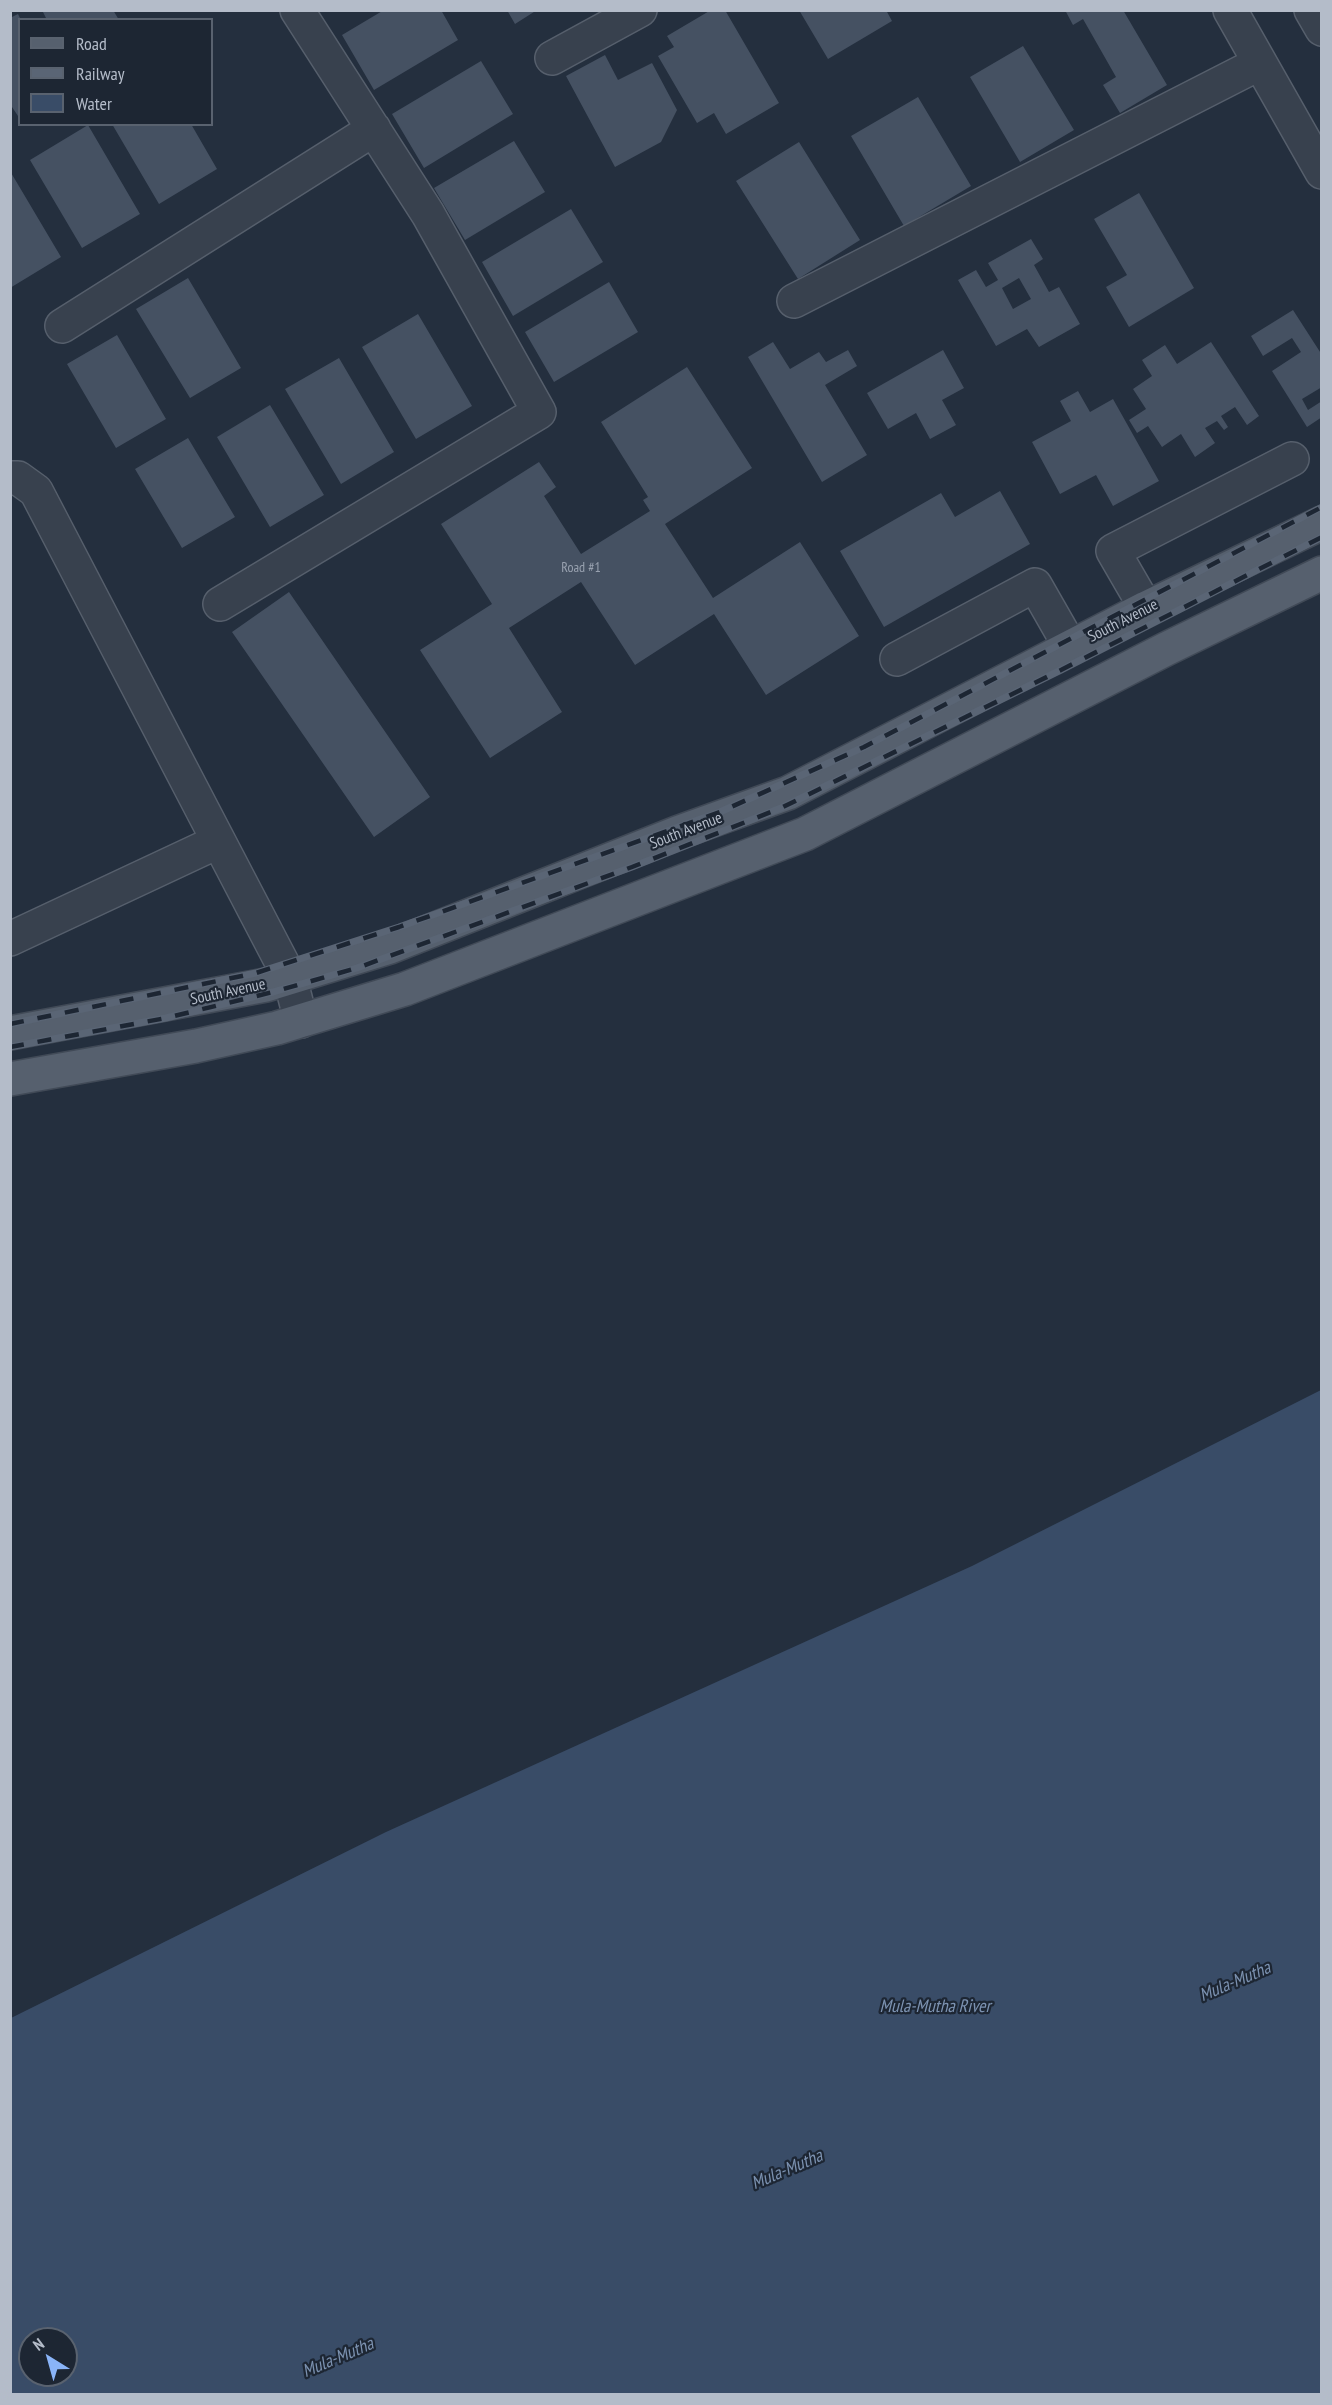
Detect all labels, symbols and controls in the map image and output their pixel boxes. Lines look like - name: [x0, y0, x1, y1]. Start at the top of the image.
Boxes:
- legend: [18, 18, 213, 126]
- text: Road: [76, 32, 107, 55]
- text: Railway: [76, 62, 125, 85]
- text: Water: [76, 92, 112, 115]
- house number: Road #1: [561, 560, 601, 576]
- street label: South Avenue: [1085, 595, 1161, 647]
- street label: South Avenue: [647, 808, 725, 854]
- street label: South Avenue: [189, 975, 267, 1009]
- water label: Mula-Mutha: [1196, 1957, 1274, 2007]
- water label: Mula-Mutha River: [880, 1996, 990, 2018]
- water label: Mula-Mutha: [748, 2145, 826, 2195]
- north arrow: [18, 2327, 78, 2387]
- water label: Mula-Mutha: [299, 2333, 377, 2383]
- text: N: [29, 2334, 48, 2355]

